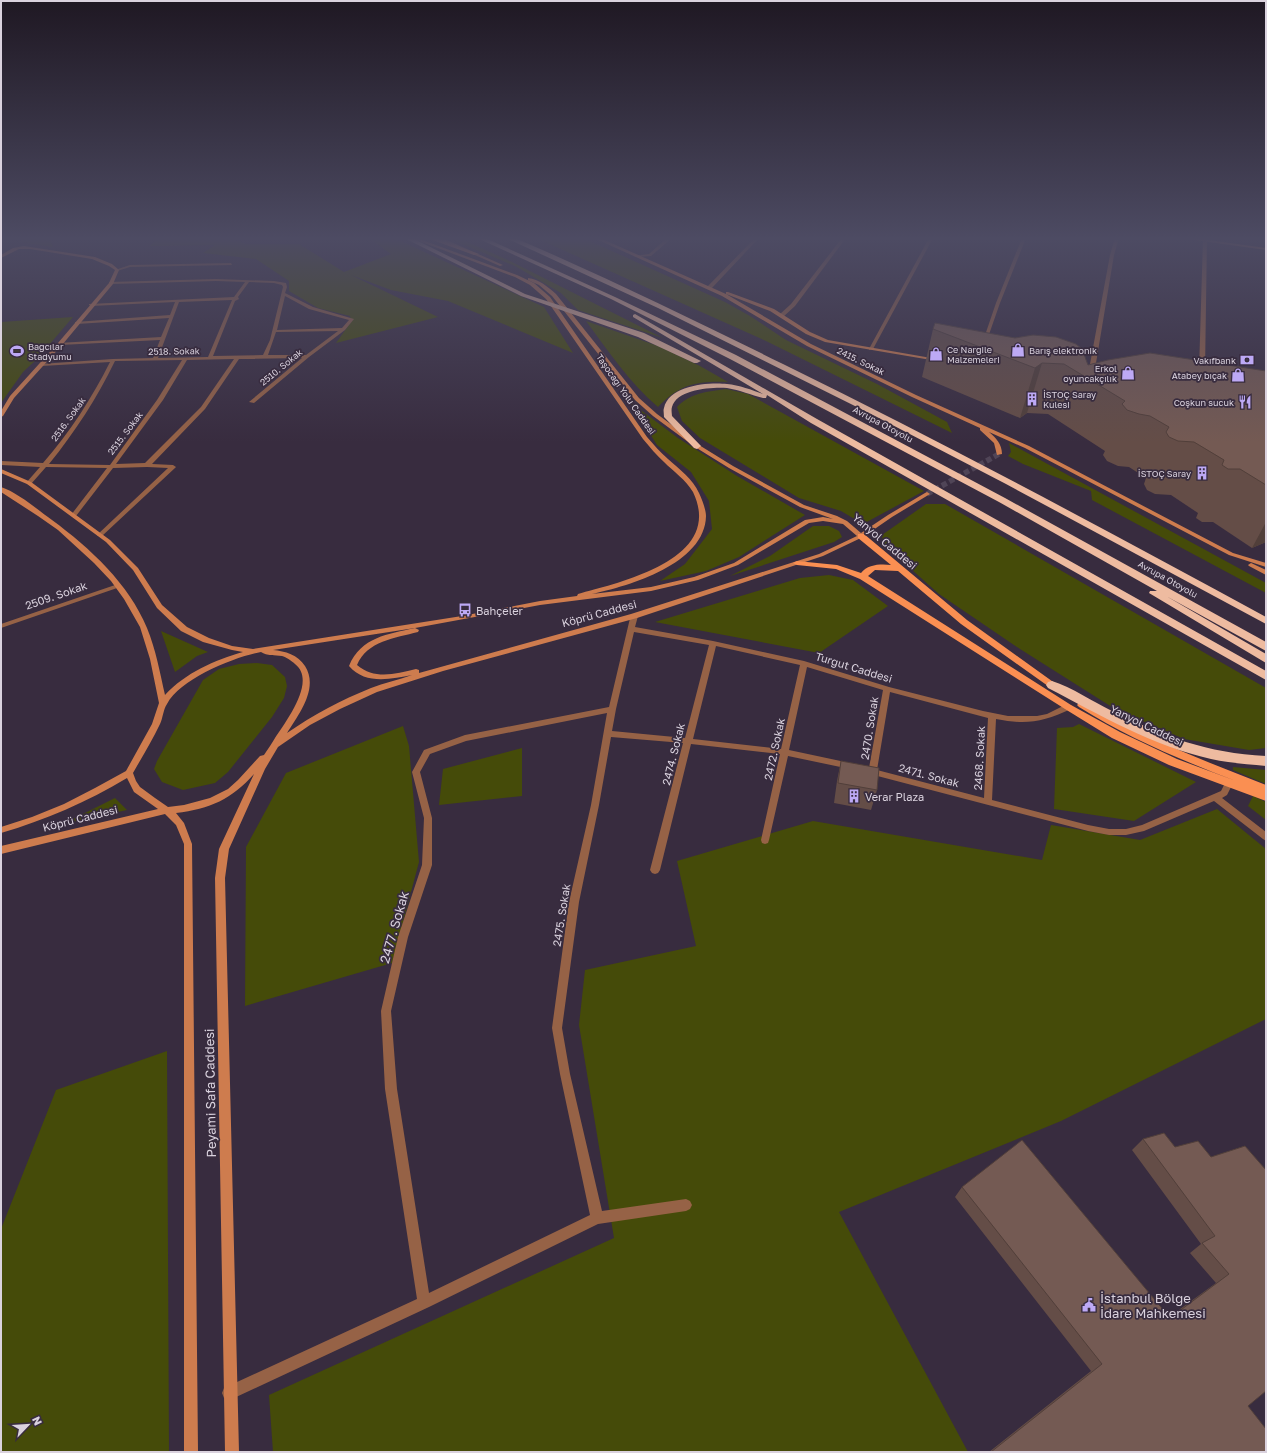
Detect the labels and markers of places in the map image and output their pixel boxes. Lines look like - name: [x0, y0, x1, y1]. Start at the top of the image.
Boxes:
- place label: Bağcılar Stadyumu: [28, 341, 72, 362]
- shop icon: Barış elektronik: [1010, 342, 1026, 358]
- sports icon: Bağcılar Stadyumu: [9, 343, 25, 359]
- place label: Ce Nargile Malzemeleri: [947, 344, 1000, 365]
- place label: Barış elektronik: [1029, 345, 1097, 356]
- shop icon: Ce Nargile Malzemeleri: [928, 346, 944, 362]
- bank icon: Vakıfbank: [1239, 352, 1255, 368]
- place label: Vakıfbank: [1193, 355, 1236, 366]
- place label: Erkol oyuncakçılık: [1063, 363, 1117, 384]
- shop icon: Erkol oyuncakçılık: [1120, 365, 1136, 381]
- shop icon: Atabey bıçak: [1230, 367, 1246, 383]
- place label: Atabey bıçak: [1172, 370, 1227, 381]
- place label: İSTOÇ Saray Kulesi: [1043, 389, 1096, 410]
- building icon: İSTOÇ Saray Kulesi: [1024, 391, 1040, 407]
- restaurant icon: Coşkun sucuk: [1237, 394, 1253, 410]
- place label: Coşkun sucuk: [1174, 397, 1234, 408]
- building icon: İSTOÇ Saray: [1194, 465, 1210, 481]
- place label: İSTOÇ Saray: [1138, 468, 1191, 479]
- bus stop icon: Bahçeler: [457, 602, 473, 618]
- place label: Bahçeler: [476, 604, 524, 617]
- building icon: Verar Plaza: [846, 788, 862, 804]
- place label: Verar Plaza: [865, 790, 924, 803]
- place label: İstanbul Bölge İdare Mahkemesi: [1100, 1290, 1206, 1321]
- public building icon: İstanbul Bölge İdare Mahkemesi: [1081, 1297, 1097, 1313]

